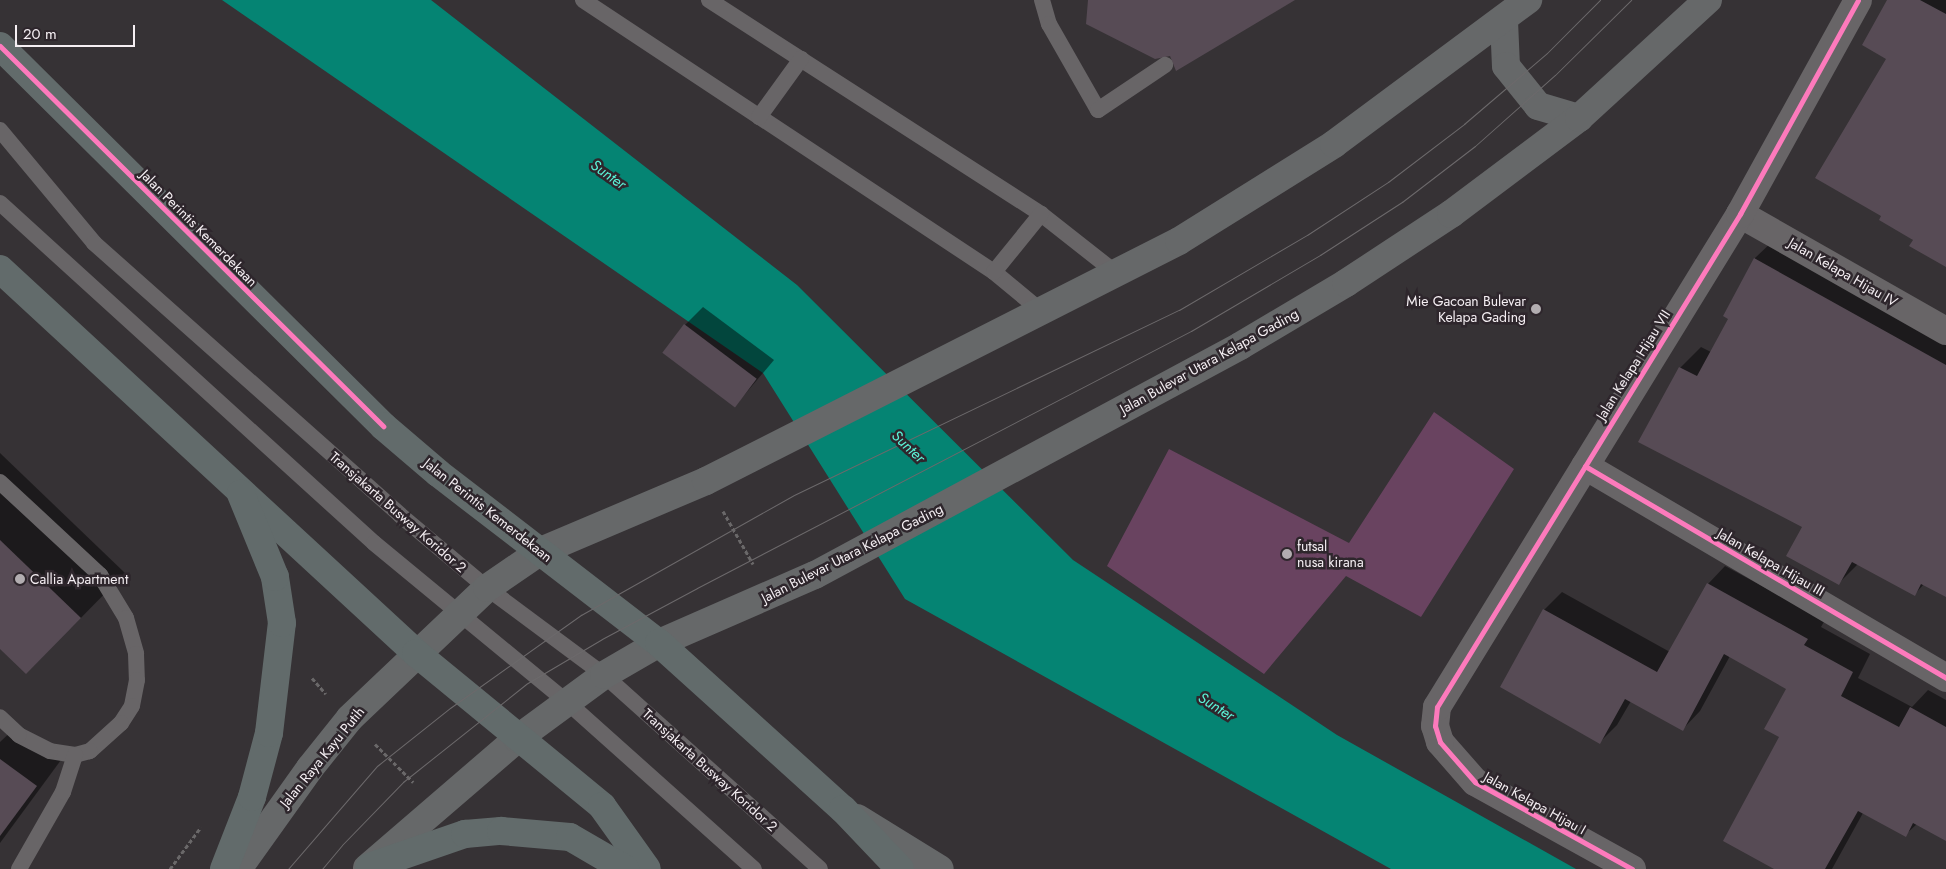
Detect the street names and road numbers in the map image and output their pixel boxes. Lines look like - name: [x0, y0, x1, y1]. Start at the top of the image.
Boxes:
- street label: Jalan Perintis Kemerdekaan: [137, 166, 261, 290]
- street label: Jalan Kelapa Hijau IV: [1785, 234, 1901, 310]
- street label: Jalan Bulevar Utara Kelapa Gading: [1117, 305, 1301, 417]
- street label: Jalan Kelapa Hijau VII: [1592, 307, 1674, 423]
- street label: Transjakarta Busway Koridor 2: [326, 448, 470, 576]
- street label: Jalan Perintis Kemerdekaan: [420, 455, 556, 565]
- street label: Jalan Bulevar Utara Kelapa Gading: [758, 500, 946, 606]
- street label: Jalan Kelapa Hijau III: [1714, 525, 1828, 599]
- street label: Jalan Raya Kayu Putih: [276, 703, 368, 811]
- street label: Transjakarta Busway Koridor 2: [639, 705, 781, 835]
- street label: Jalan Kelapa Hijau I: [1481, 768, 1589, 838]

